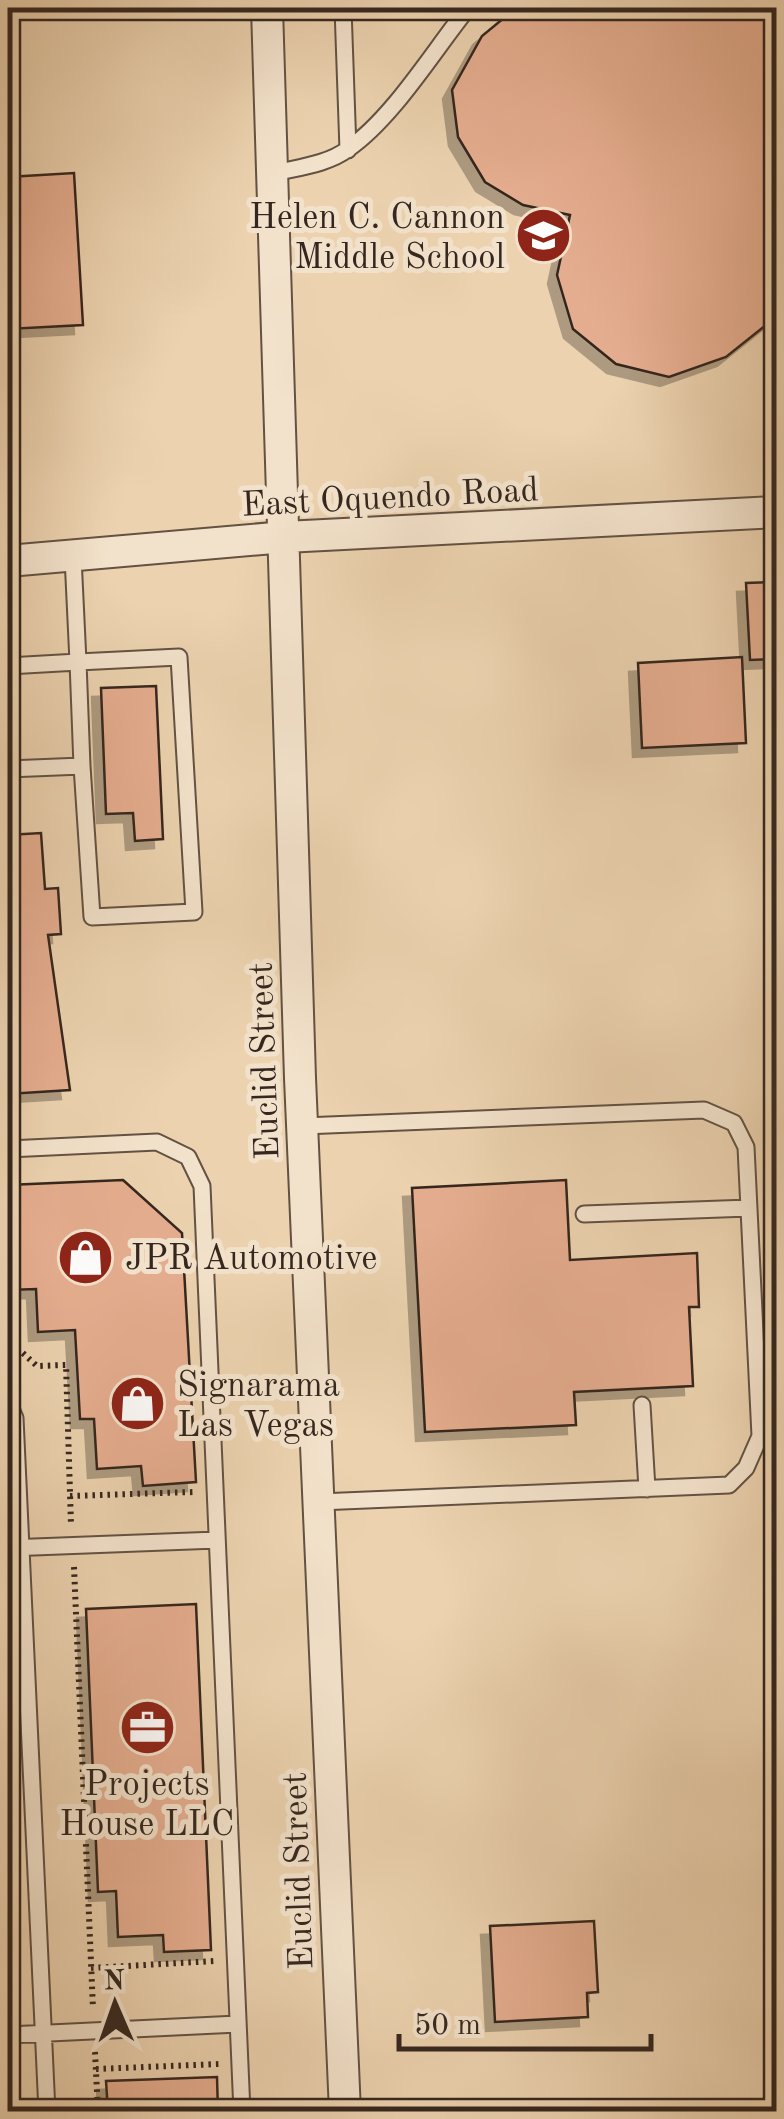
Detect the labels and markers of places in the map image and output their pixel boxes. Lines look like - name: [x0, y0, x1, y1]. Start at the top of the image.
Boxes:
- place label: Helen C. Cannon Middle School: [249, 201, 505, 276]
- school or university icon: Helen C. Cannon Middle School: [514, 206, 574, 266]
- shop icon: JPR Automotive: [56, 1227, 116, 1287]
- place label: JPR Automotive: [125, 1242, 377, 1277]
- place label: Signarama Las Vegas: [177, 1369, 340, 1444]
- shop icon: Signarama Las Vegas: [108, 1374, 168, 1434]
- office icon: Projects House LLC: [117, 1697, 177, 1757]
- place label: Projects House LLC: [59, 1768, 235, 1843]

